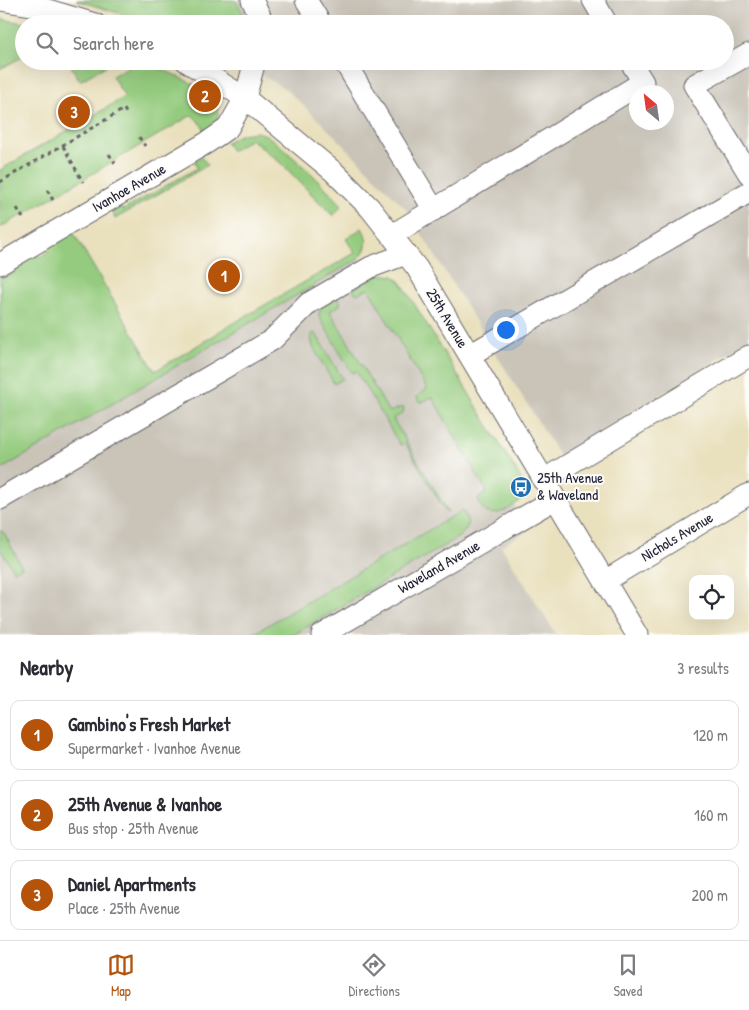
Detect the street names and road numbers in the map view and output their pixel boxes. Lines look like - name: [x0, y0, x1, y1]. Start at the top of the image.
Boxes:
- street label: Ivanhoe Avenue: [88, 158, 170, 217]
- street label: 25th Avenue: [421, 284, 474, 352]
- street label: Nichols Avenue: [637, 507, 717, 566]
- street label: Waveland Avenue: [394, 535, 483, 598]

